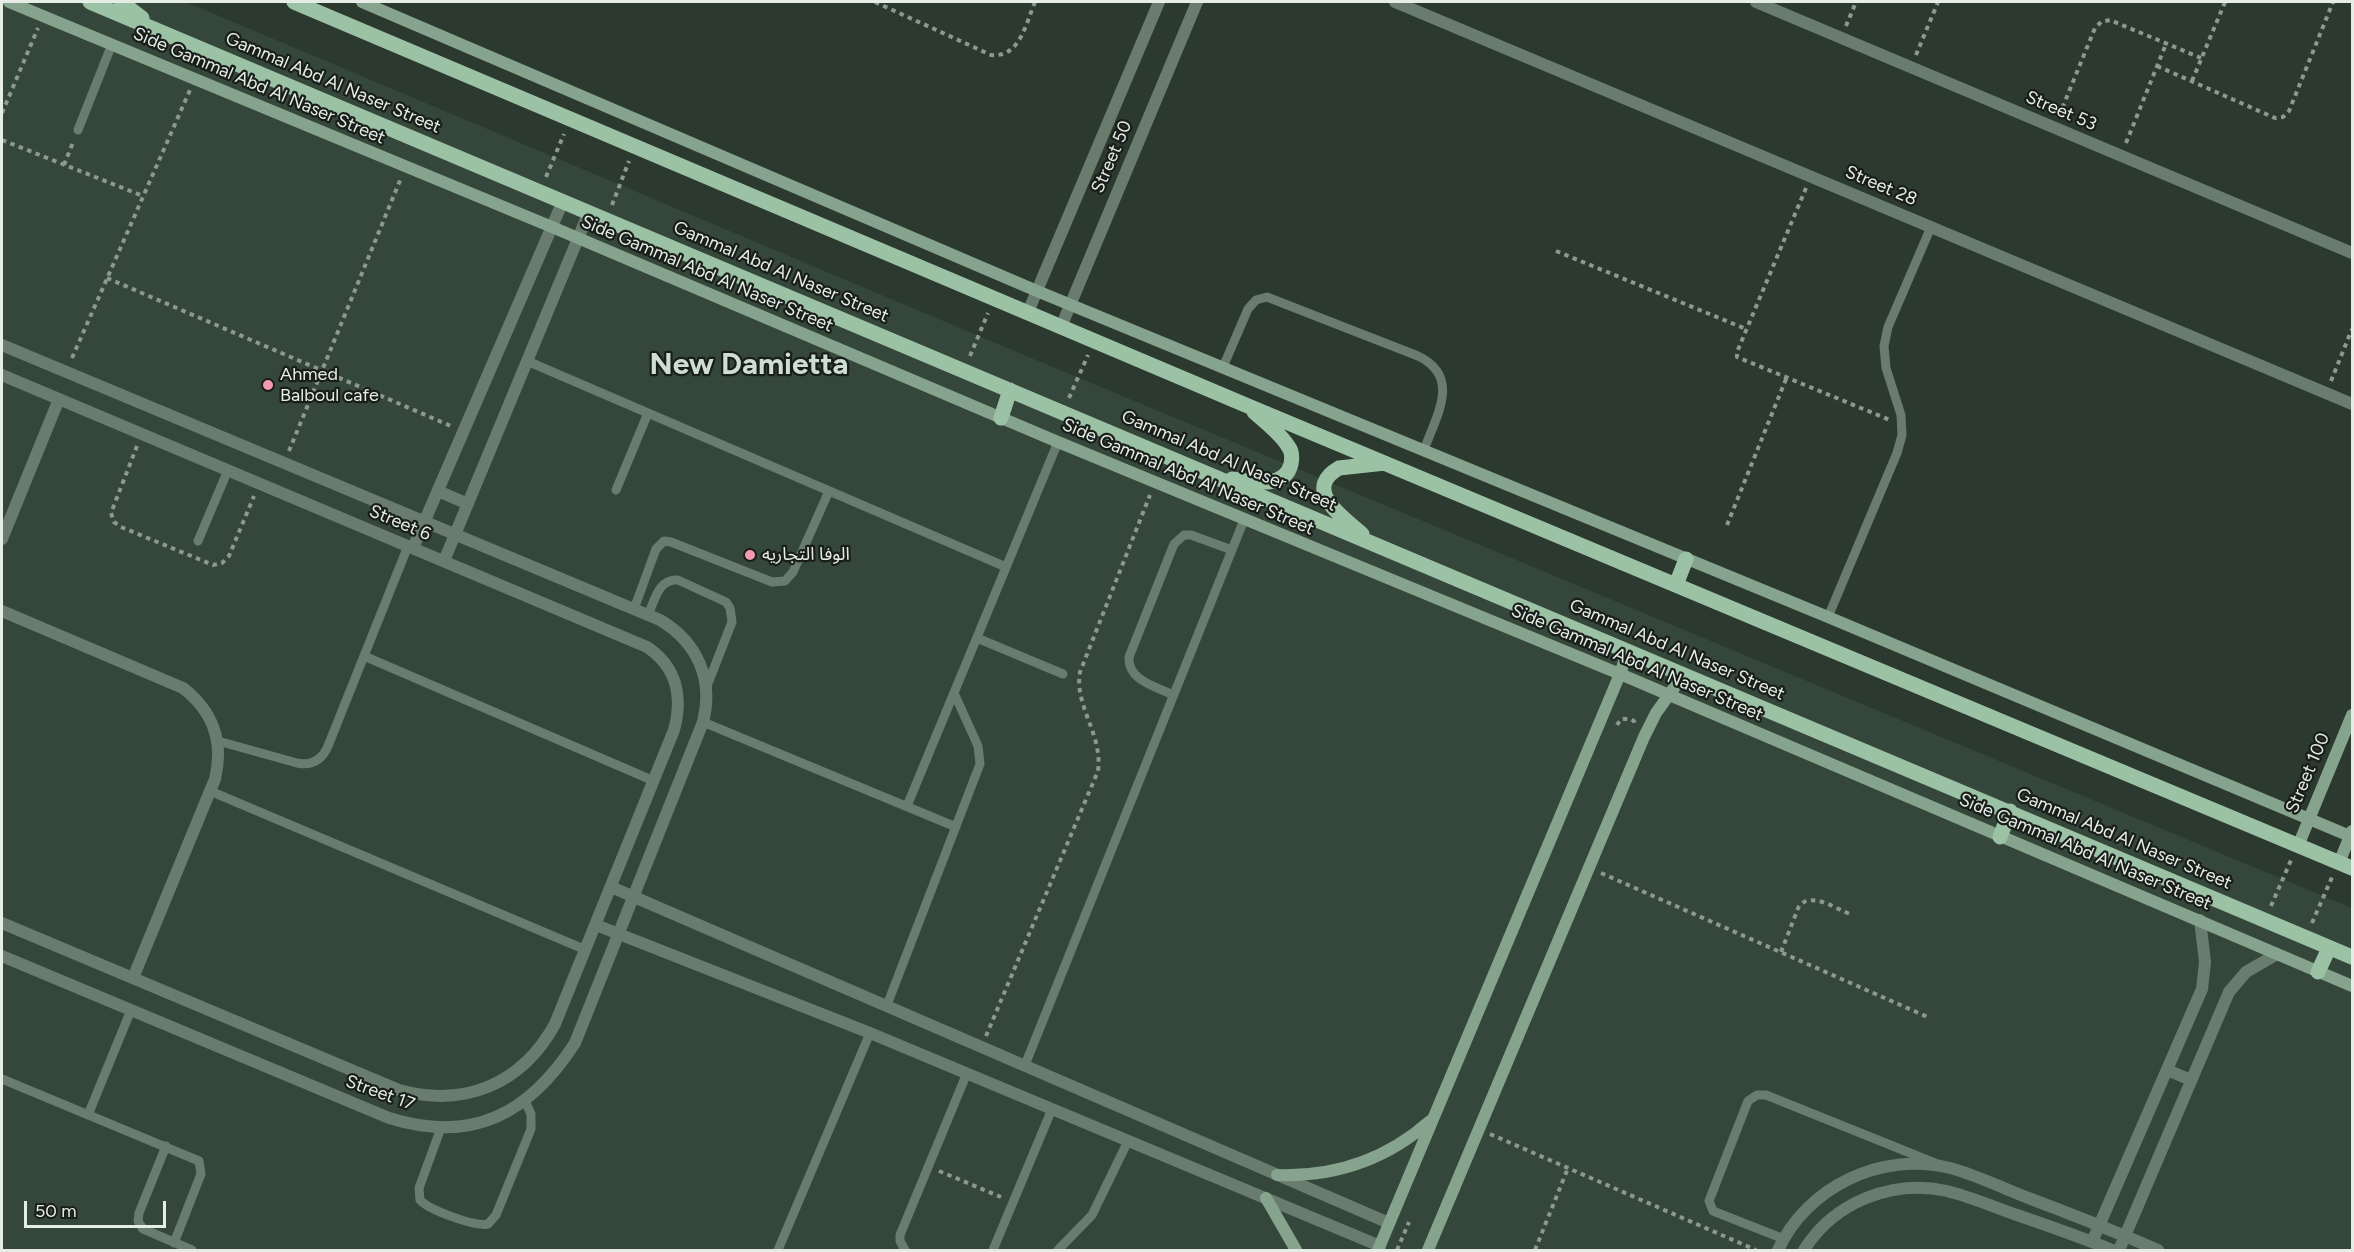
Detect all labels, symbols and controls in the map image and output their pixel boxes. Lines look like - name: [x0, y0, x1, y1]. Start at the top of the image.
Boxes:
- street label: Side Gammal Abd Al Naser Street: [130, 23, 388, 149]
- street label: Gammal Abd Al Naser Street: [222, 28, 444, 138]
- street label: Street 53: [2022, 86, 2100, 136]
- street label: Street 50: [1087, 117, 1137, 197]
- street label: Street 28: [1842, 161, 1920, 211]
- street label: Side Gammal Abd Al Naser Street: [578, 211, 836, 337]
- street label: Gammal Abd Al Naser Street: [670, 217, 892, 327]
- district label: New Damietta: [650, 347, 848, 383]
- place label: Ahmed Balboul cafe: [280, 364, 379, 406]
- marker: Ahmed Balboul cafe: [261, 378, 275, 392]
- street label: Gammal Abd Al Naser Street: [1118, 406, 1340, 516]
- street label: Side Gammal Abd Al Naser Street: [1059, 414, 1317, 540]
- street label: Street 6: [366, 500, 434, 546]
- place label: الوفا التجاريه: [762, 544, 850, 566]
- marker: الوفا التجاريه: [743, 548, 757, 562]
- street label: Gammal Abd Al Naser Street: [1566, 595, 1788, 705]
- street label: Side Gammal Abd Al Naser Street: [1508, 600, 1766, 726]
- street label: Street 100: [2281, 729, 2335, 817]
- street label: Gammal Abd Al Naser Street: [2013, 784, 2235, 894]
- street label: Side Gammal Abd Al Naser Street: [1956, 789, 2214, 915]
- street label: Street 17: [343, 1071, 417, 1115]
- scale bar: [27, 1189, 170, 1227]
- text: 50 m: [35, 1200, 77, 1222]

